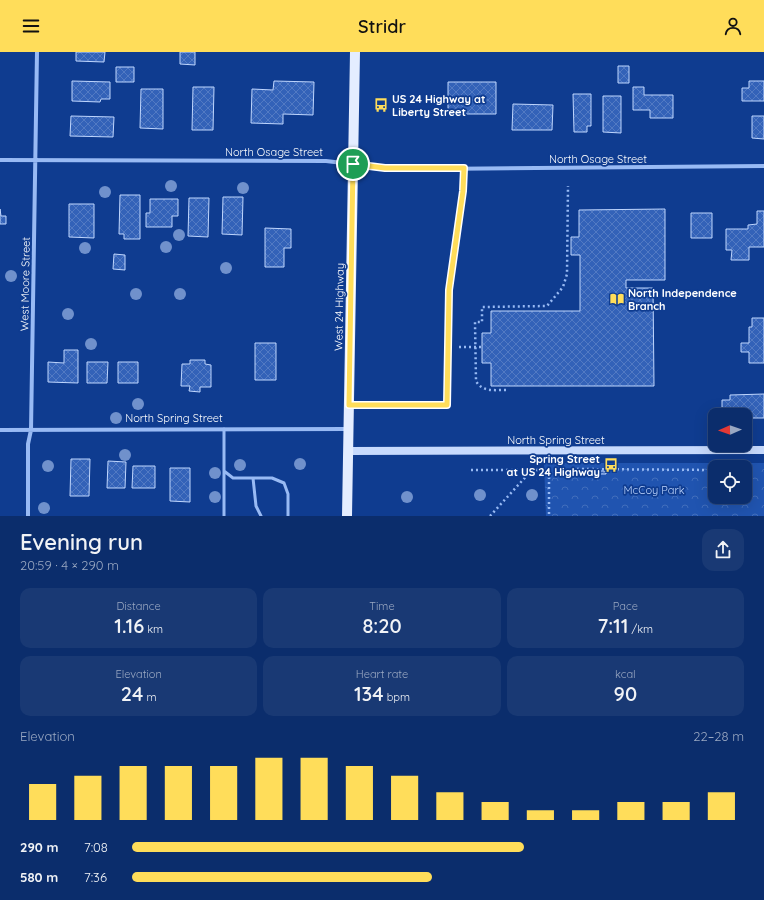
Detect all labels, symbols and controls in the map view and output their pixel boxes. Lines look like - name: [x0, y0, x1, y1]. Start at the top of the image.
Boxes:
- icon: menu: [20, 15, 42, 37]
- text: Stridr: [358, 15, 406, 38]
- icon: person: [722, 15, 744, 37]
- place label: US 24 Highway at Liberty Street: [392, 92, 485, 119]
- bus stop icon: US 24 Highway at Liberty Street: [373, 97, 389, 113]
- street label: North Osage Street: [225, 145, 323, 159]
- pin: [336, 147, 370, 181]
- street label: North Osage Street: [549, 152, 647, 166]
- icon: arrive: [342, 153, 364, 175]
- street label: West Moore Street: [17, 237, 33, 331]
- street label: West 24 Highway: [331, 263, 347, 351]
- place label: North Independence Branch: [628, 286, 737, 313]
- library icon: North Independence Branch: [609, 291, 625, 307]
- north arrow: [708, 408, 752, 452]
- map controls: [708, 408, 752, 504]
- street label: North Spring Street: [125, 411, 223, 425]
- street label: North Spring Street: [507, 433, 605, 447]
- place label: Spring Street at US 24 Highway: [507, 452, 600, 479]
- bus stop icon: Spring Street at US 24 Highway: [603, 457, 619, 473]
- button: locate: [708, 460, 752, 504]
- park label: McCoy Park: [623, 483, 685, 497]
- text: Evening run: [20, 528, 143, 556]
- button: share: [702, 529, 744, 571]
- text: 20:59 · 4 × 290 m: [20, 557, 119, 573]
- text: Distance: [117, 599, 161, 613]
- text: Time: [369, 599, 395, 613]
- text: Pace: [613, 599, 638, 613]
- text: 1.16: [114, 613, 144, 638]
- text: 8:20: [362, 613, 402, 638]
- text: 7:11: [598, 613, 628, 638]
- text: km: [144, 622, 163, 636]
- text: /km: [628, 622, 653, 636]
- text: Elevation: [115, 667, 162, 681]
- text: Heart rate: [356, 667, 408, 681]
- text: kcal: [615, 667, 636, 681]
- text: 24: [121, 681, 143, 706]
- text: 134: [354, 681, 384, 706]
- text: 90: [614, 681, 637, 706]
- text: m: [143, 690, 156, 704]
- text: bpm: [384, 690, 410, 704]
- text: Elevation: [20, 728, 75, 744]
- text: 22–28 m: [693, 728, 744, 744]
- text: 290 m: [20, 839, 58, 855]
- text: 7:08: [84, 839, 108, 855]
- text: 580 m: [20, 869, 58, 885]
- text: 7:36: [84, 869, 107, 885]

